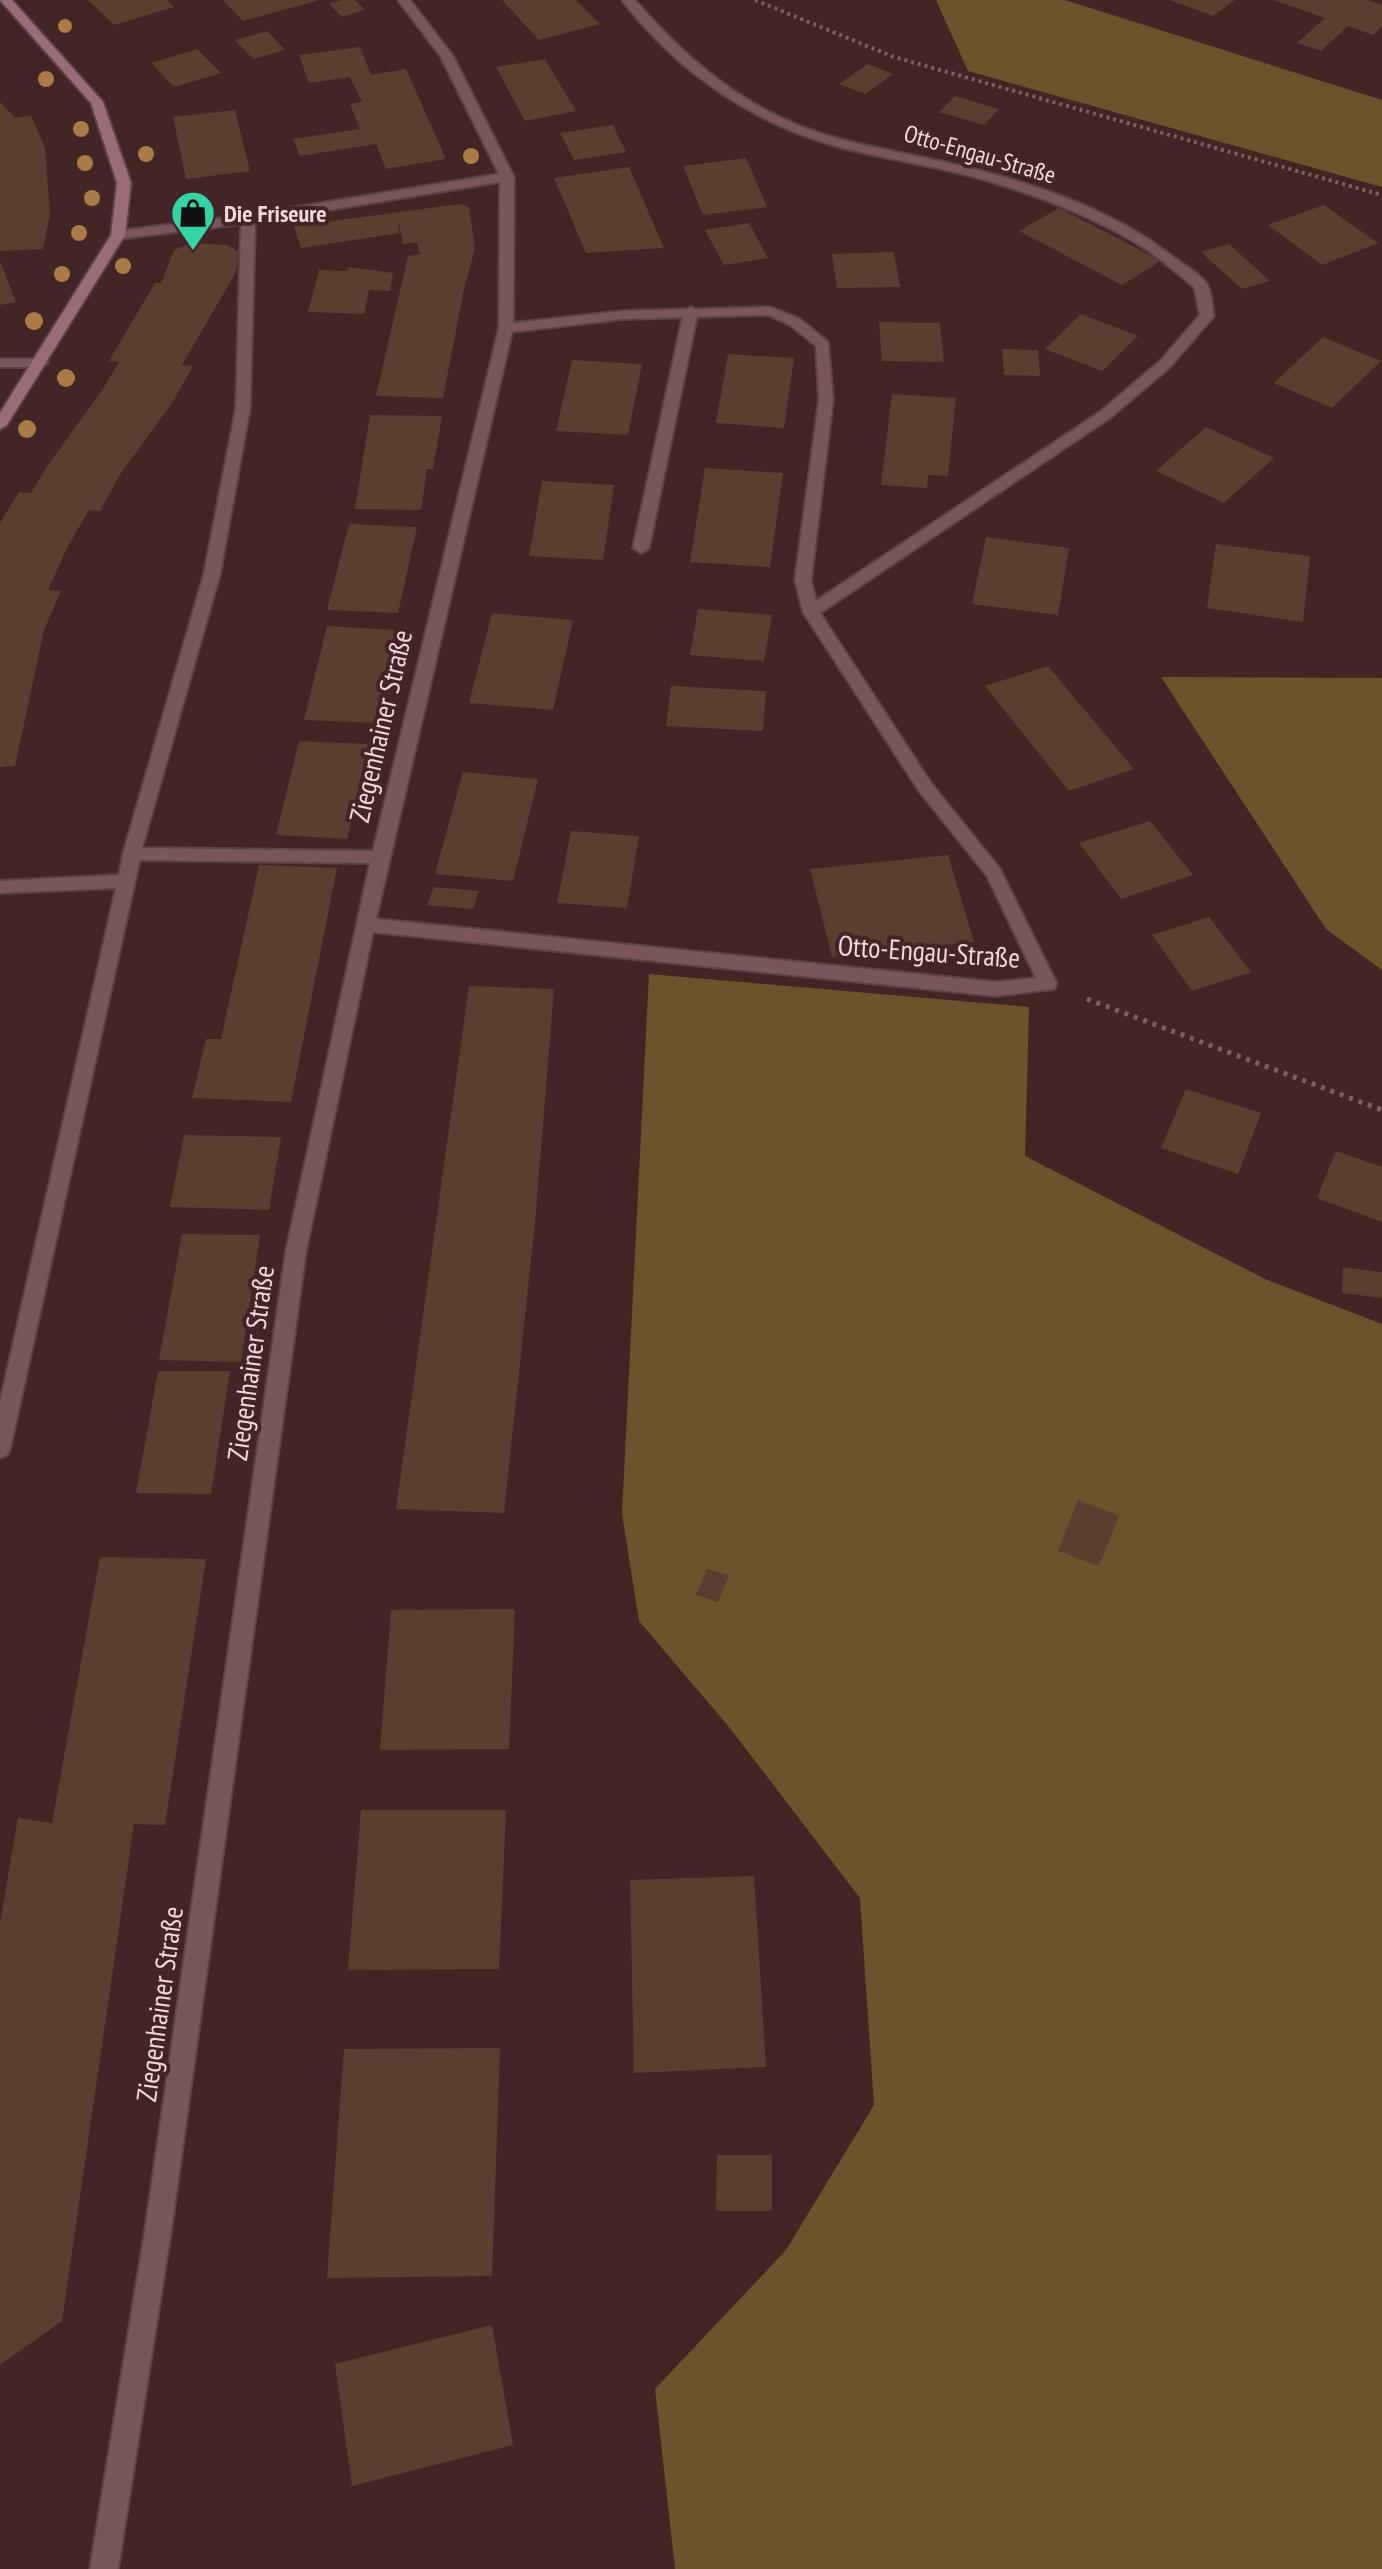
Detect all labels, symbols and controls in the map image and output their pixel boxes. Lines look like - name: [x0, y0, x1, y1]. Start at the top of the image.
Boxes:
- street label: Otto-Engau-Straße: [901, 118, 1059, 190]
- shop icon: Die Friseure: [169, 189, 217, 252]
- place label: Die Friseure: [224, 198, 327, 229]
- street label: Ziegenhainer Straße: [340, 626, 420, 826]
- street label: Otto-Engau-Straße: [837, 926, 1021, 976]
- street label: Ziegenhainer Straße: [218, 1263, 282, 1463]
- street label: Ziegenhainer Straße: [127, 1904, 191, 2104]

